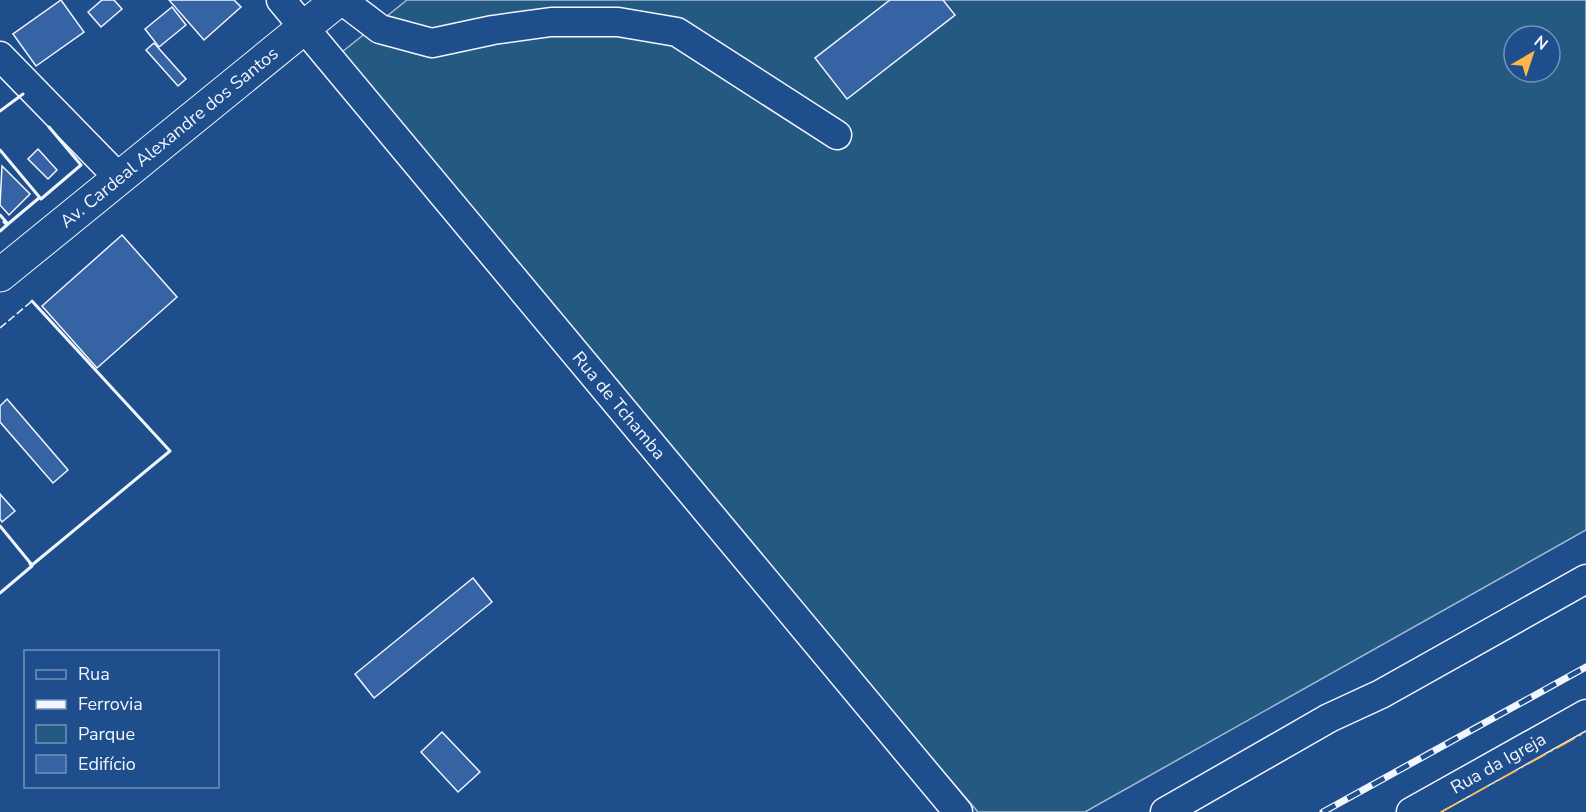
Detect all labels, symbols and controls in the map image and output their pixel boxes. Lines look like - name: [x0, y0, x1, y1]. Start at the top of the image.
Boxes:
- north arrow: [1502, 24, 1562, 84]
- text: N: [1529, 31, 1552, 55]
- street label: Av. Cardeal Alexandre dos Santos: [55, 41, 283, 233]
- street label: Rua de Tchamba: [567, 346, 671, 465]
- legend: [24, 650, 219, 788]
- text: Rua: [78, 662, 110, 686]
- text: Ferrovia: [78, 692, 143, 716]
- text: Parque: [78, 722, 135, 746]
- street label: Rua da Igreja: [1446, 727, 1550, 799]
- text: Edifício: [78, 752, 136, 776]

